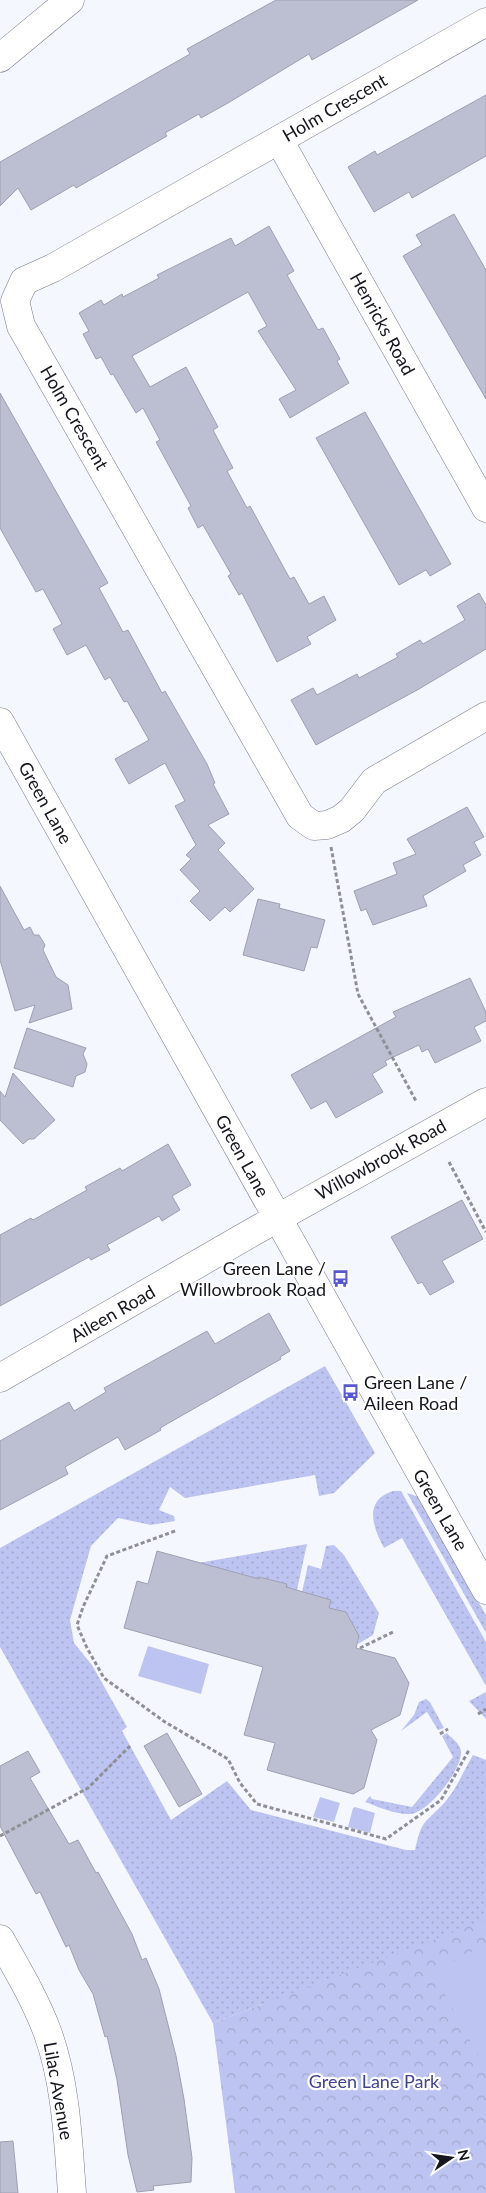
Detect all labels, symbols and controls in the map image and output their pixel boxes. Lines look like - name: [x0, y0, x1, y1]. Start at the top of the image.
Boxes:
- street label: Holm Crescent: [278, 68, 391, 146]
- street label: Henricks Road: [346, 268, 420, 379]
- street label: Holm Crescent: [36, 361, 114, 474]
- street label: Green Lane: [14, 758, 77, 847]
- street label: Green Lane: [211, 1111, 274, 1200]
- street label: Willowbrook Road: [311, 1114, 450, 1204]
- place label: Green Lane / Willowbrook Road: [180, 1257, 326, 1300]
- bus stop icon: Green Lane / Willowbrook Road: [330, 1269, 350, 1289]
- street label: Aileen Road: [66, 1280, 159, 1346]
- place label: Green Lane / Aileen Road: [364, 1371, 467, 1414]
- bus stop icon: Green Lane / Aileen Road: [340, 1383, 360, 1403]
- street label: Green Lane: [409, 1465, 473, 1554]
- street label: Lilac Avenue: [40, 2040, 78, 2141]
- park label: Green Lane Park: [309, 2070, 440, 2092]
- north arrow: [426, 2133, 476, 2183]
- text: N: [455, 2148, 474, 2162]

